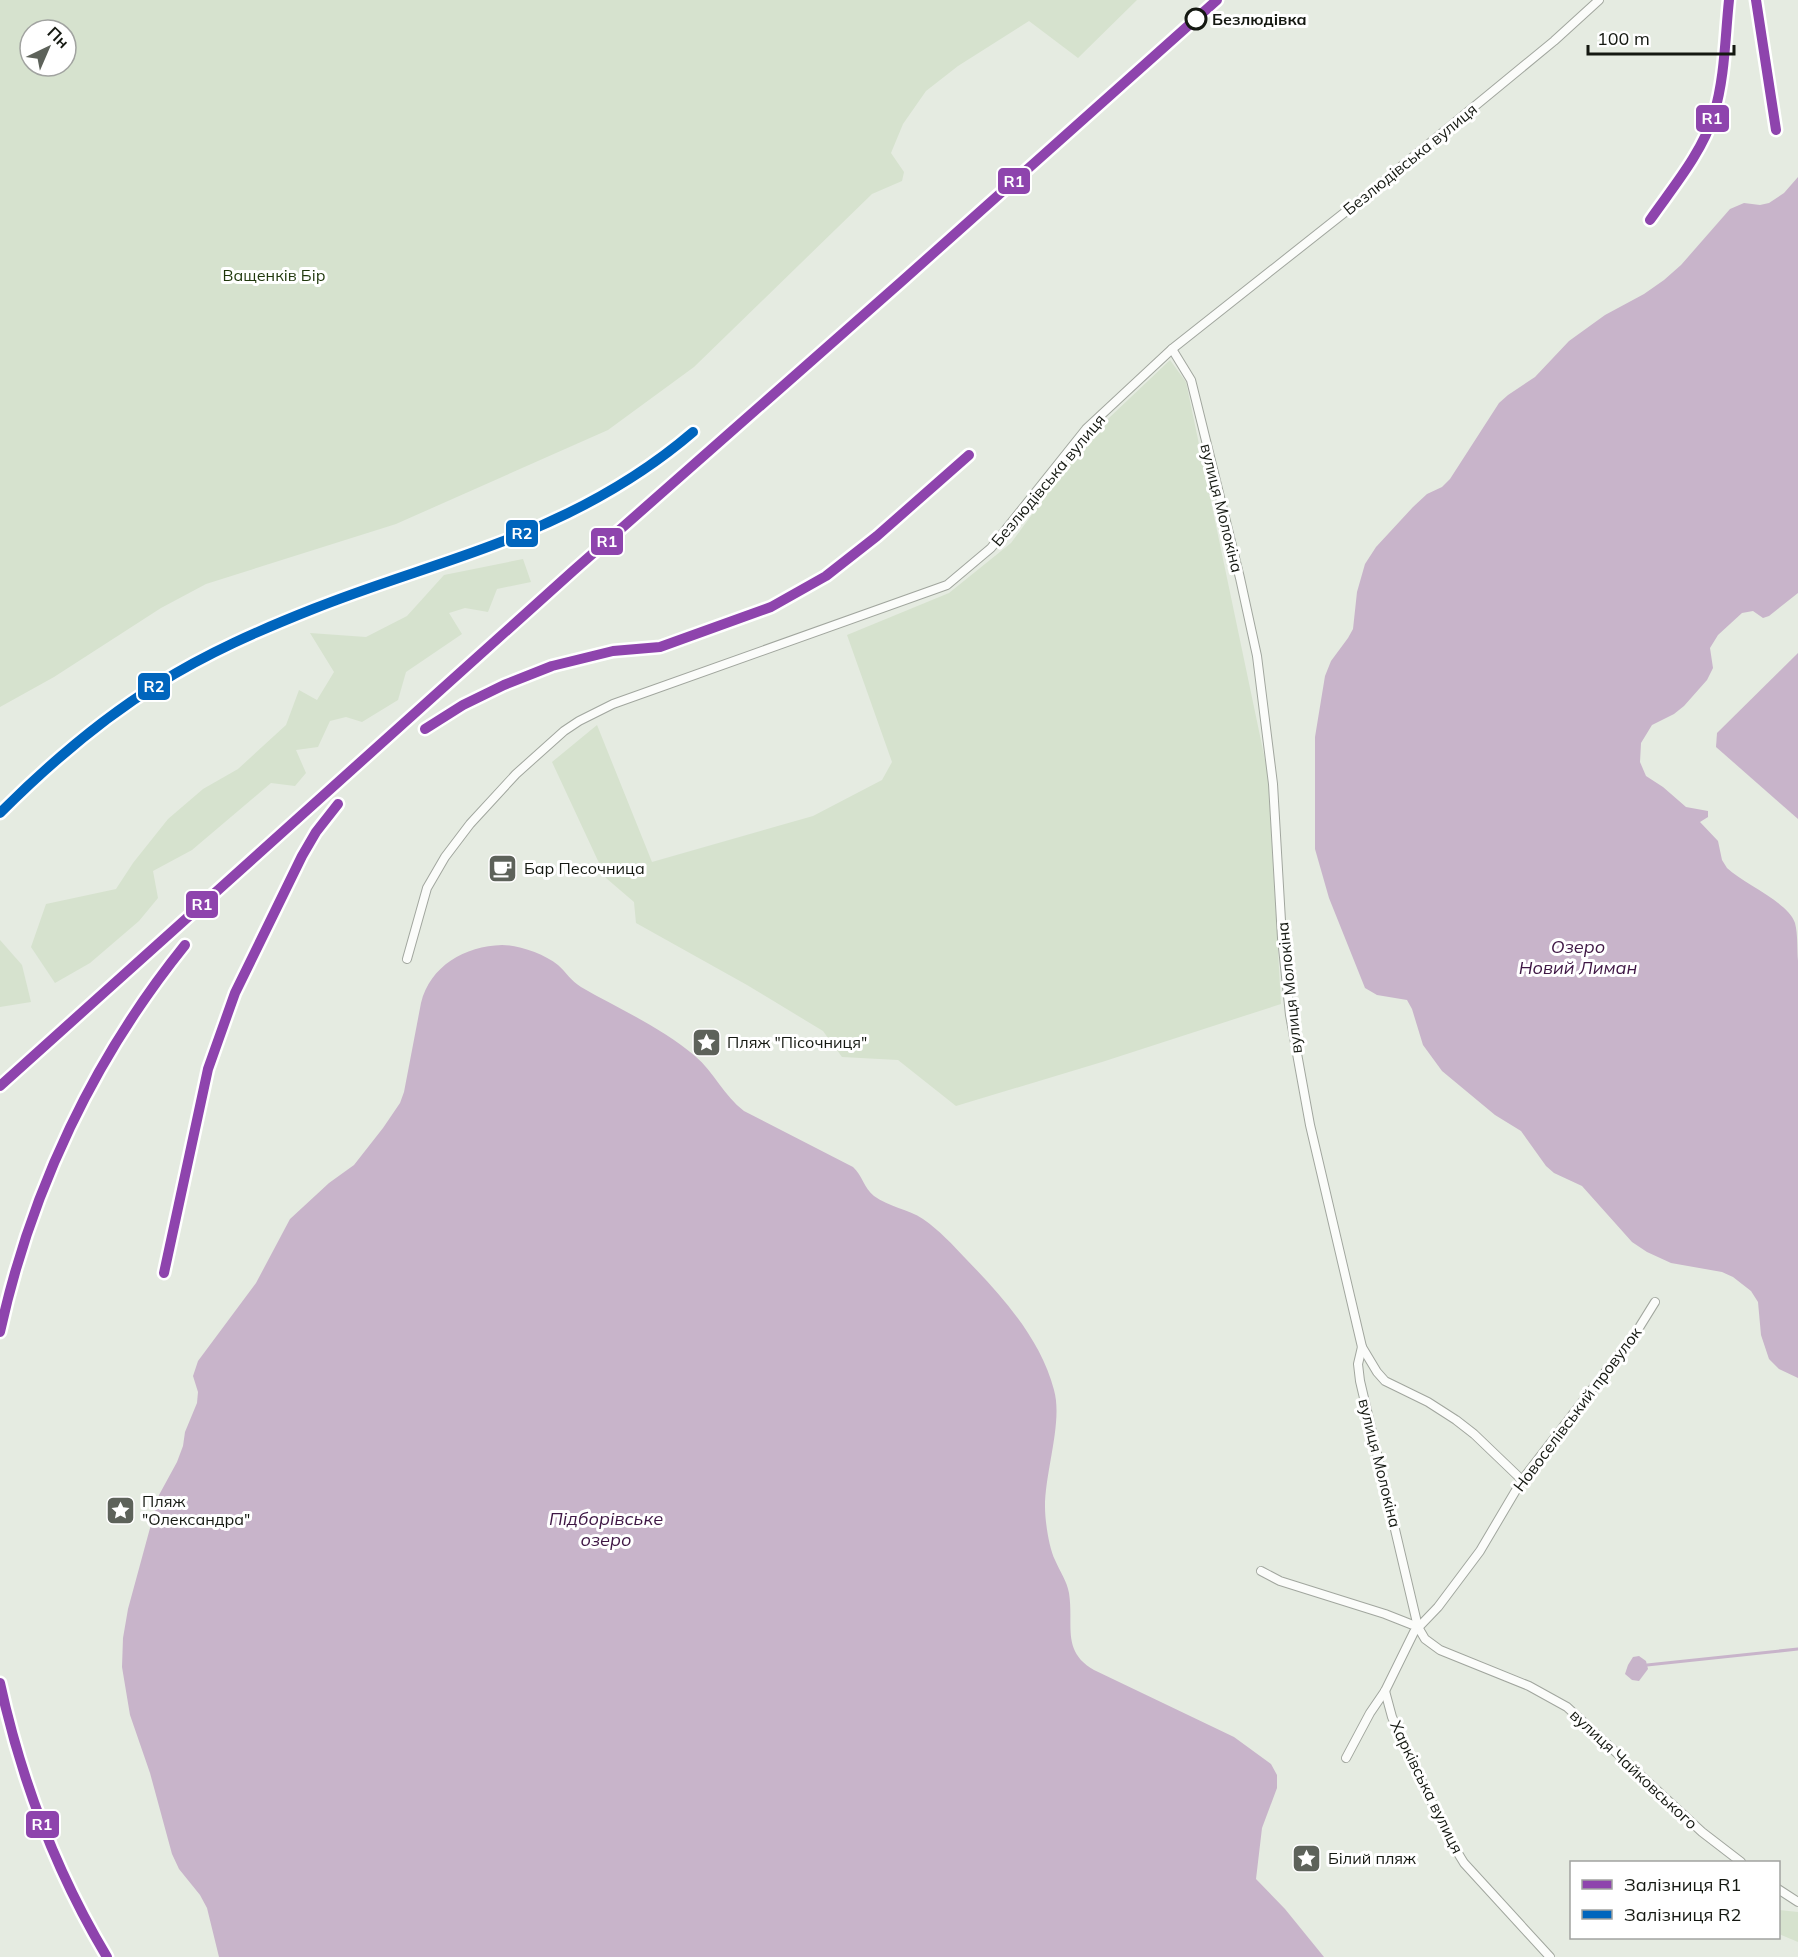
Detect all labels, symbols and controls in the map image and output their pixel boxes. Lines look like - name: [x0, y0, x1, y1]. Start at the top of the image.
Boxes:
- marker: Безлюдівка: [1185, 8, 1207, 30]
- place label: Безлюдівка: [1212, 9, 1307, 29]
- north arrow: [18, 18, 78, 78]
- scale bar: [1588, 18, 1734, 56]
- text: Пн: [43, 22, 73, 52]
- text: 100 m: [1597, 27, 1650, 50]
- street label: Безлюдівська вулиця: [1339, 99, 1481, 219]
- line badge: R1: [1695, 104, 1730, 133]
- text: R1: [1702, 108, 1722, 128]
- line badge: R1: [997, 167, 1031, 195]
- text: R1: [1004, 171, 1024, 191]
- park label: Ващенків Бір: [223, 265, 325, 285]
- street label: Безлюдівська вулиця: [987, 410, 1109, 550]
- street label: вулиця Молокіна: [1196, 441, 1248, 575]
- line badge: R2: [505, 519, 539, 548]
- text: R2: [512, 523, 532, 543]
- line badge: R1: [590, 527, 624, 556]
- text: R1: [597, 531, 617, 551]
- line badge: R2: [137, 672, 171, 701]
- text: R2: [144, 676, 164, 696]
- cafe icon: Бар Песочница: [487, 852, 519, 884]
- place label: Бар Песочница: [524, 858, 645, 878]
- line badge: R1: [185, 890, 219, 919]
- text: R1: [192, 894, 212, 914]
- street label: вулиця Молокіна: [1272, 921, 1306, 1055]
- water label: Озеро Новий Лиман: [1519, 935, 1638, 979]
- place icon: Пляж "Пісочниця": [690, 1026, 722, 1058]
- place label: Пляж "Пісочниця": [727, 1032, 867, 1052]
- street label: Новоселівський провулок: [1509, 1323, 1646, 1495]
- street label: вулиця Молокіна: [1354, 1396, 1406, 1530]
- place label: Пляж "Олександра": [142, 1491, 250, 1529]
- place icon: Пляж "Олександра": [105, 1494, 137, 1526]
- water label: Підборівське озеро: [549, 1507, 663, 1551]
- street label: вулиця Чайковського: [1566, 1705, 1702, 1833]
- street label: Харківська вулиця: [1386, 1717, 1468, 1857]
- line badge: R1: [25, 1810, 60, 1839]
- text: R1: [32, 1814, 52, 1834]
- place icon: Білий пляж: [1291, 1842, 1323, 1874]
- place label: Білий пляж: [1328, 1848, 1416, 1868]
- legend: [1570, 1861, 1780, 1939]
- text: Залізниця R1: [1624, 1873, 1741, 1896]
- text: Залізниця R2: [1624, 1903, 1741, 1926]

